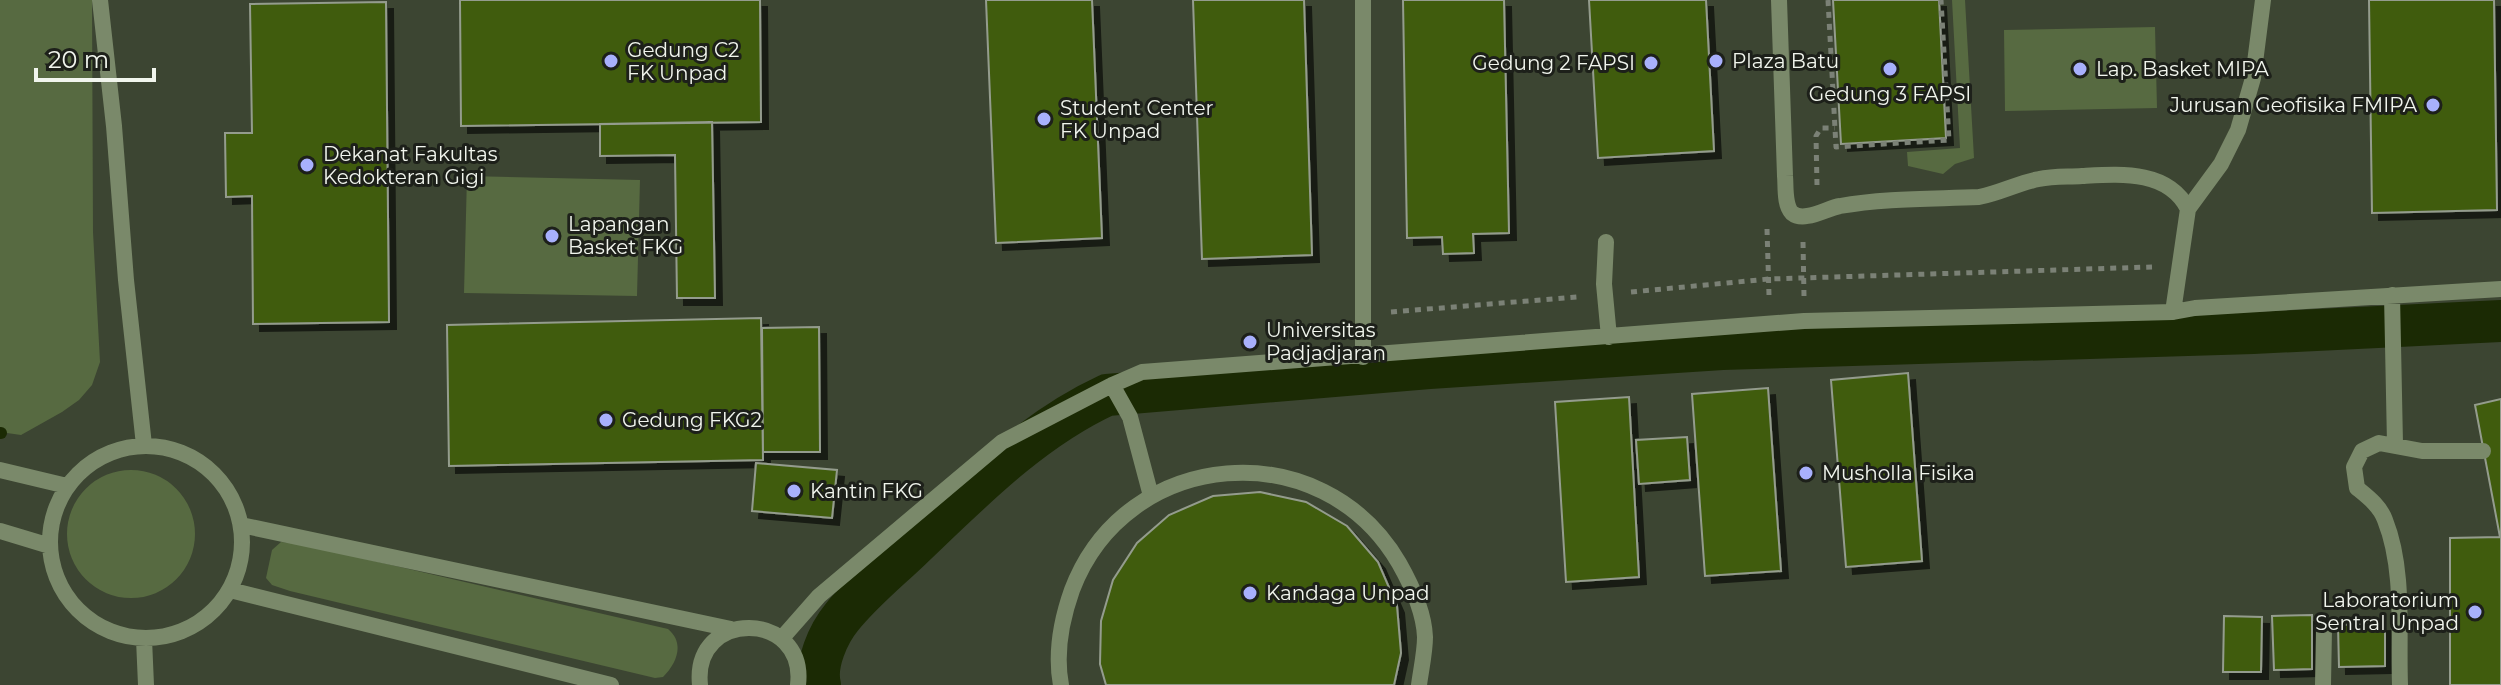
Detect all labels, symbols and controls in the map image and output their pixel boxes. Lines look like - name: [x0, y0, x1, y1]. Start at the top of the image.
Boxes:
- scale bar: [36, 32, 154, 82]
- place label: Gedung C2 FK Unpad: [627, 38, 739, 85]
- text: 20 m: [48, 45, 109, 74]
- place label: Plaza Batu: [1732, 49, 1839, 73]
- place label: Gedung 2 FAPSI: [1472, 51, 1635, 75]
- marker: Gedung C2 FK Unpad: [602, 52, 620, 70]
- marker: Plaza Batu: [1707, 52, 1725, 70]
- marker: Gedung 2 FAPSI: [1642, 54, 1660, 72]
- place label: Lap. Basket MIPA: [2096, 57, 2270, 81]
- marker: Gedung 3 FAPSI: [1881, 60, 1899, 78]
- marker: Lap. Basket MIPA: [2071, 60, 2089, 78]
- place label: Gedung 3 FAPSI: [1809, 82, 1971, 106]
- place label: Jurusan Geofisika FMIPA: [2169, 93, 2418, 117]
- place label: Student Center FK Unpad: [1060, 96, 1214, 143]
- marker: Jurusan Geofisika FMIPA: [2424, 96, 2442, 114]
- marker: Student Center FK Unpad: [1035, 110, 1053, 128]
- place label: Dekanat Fakultas Kedokteran Gigi: [323, 142, 498, 189]
- marker: Dekanat Fakultas Kedokteran Gigi: [298, 156, 316, 174]
- place label: Lapangan Basket FKG: [568, 212, 683, 259]
- marker: Lapangan Basket FKG: [543, 227, 561, 245]
- place label: Universitas Padjadjaran: [1266, 318, 1386, 365]
- marker: Universitas Padjadjaran: [1241, 333, 1259, 351]
- place label: Gedung FKG2: [622, 408, 762, 432]
- marker: Gedung FKG2: [597, 411, 615, 429]
- place label: Musholla Fisika: [1822, 461, 1975, 485]
- marker: Musholla Fisika: [1797, 464, 1815, 482]
- place label: Kantin FKG: [810, 479, 923, 503]
- marker: Kantin FKG: [785, 482, 803, 500]
- place label: Kandaga Unpad: [1266, 581, 1430, 605]
- marker: Kandaga Unpad: [1241, 584, 1259, 602]
- place label: Laboratorium Sentral Unpad: [2315, 588, 2459, 635]
- marker: Laboratorium Sentral Unpad: [2466, 603, 2484, 621]

